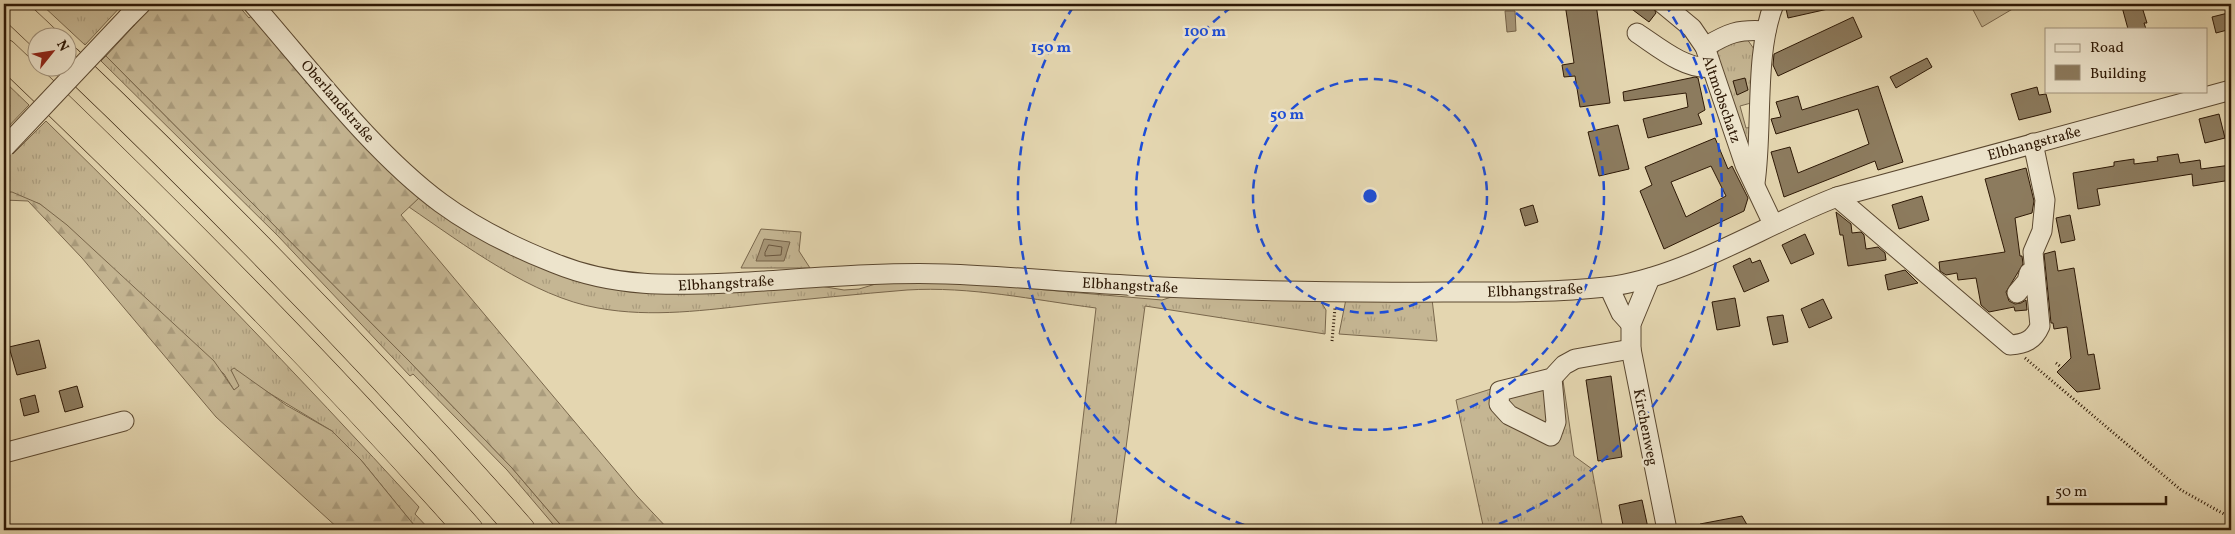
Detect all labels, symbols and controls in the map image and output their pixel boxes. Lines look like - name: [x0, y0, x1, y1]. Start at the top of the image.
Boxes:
- text: 100 m: [1184, 22, 1227, 43]
- north arrow: [28, 28, 78, 78]
- legend: [2045, 28, 2208, 92]
- text: N: [51, 37, 73, 55]
- text: 150 m: [1031, 38, 1071, 59]
- text: Road: [2090, 38, 2124, 59]
- street label: Altmobschatz: [1696, 53, 1745, 146]
- street label: Oberlandstraße: [295, 56, 379, 148]
- text: Building: [2090, 64, 2147, 85]
- text: 50 m: [1270, 105, 1304, 126]
- street label: Elbhangstraße: [1985, 122, 2084, 167]
- centre of rings: [1361, 187, 1379, 205]
- street label: Elbhangstraße: [678, 271, 775, 297]
- street label: Elbhangstraße: [1081, 273, 1178, 299]
- street label: Elbhangstraße: [1487, 279, 1583, 304]
- street label: Kirchenweg: [1627, 387, 1662, 468]
- scale bar: [2048, 474, 2165, 506]
- text: 50 m: [2055, 482, 2087, 503]

